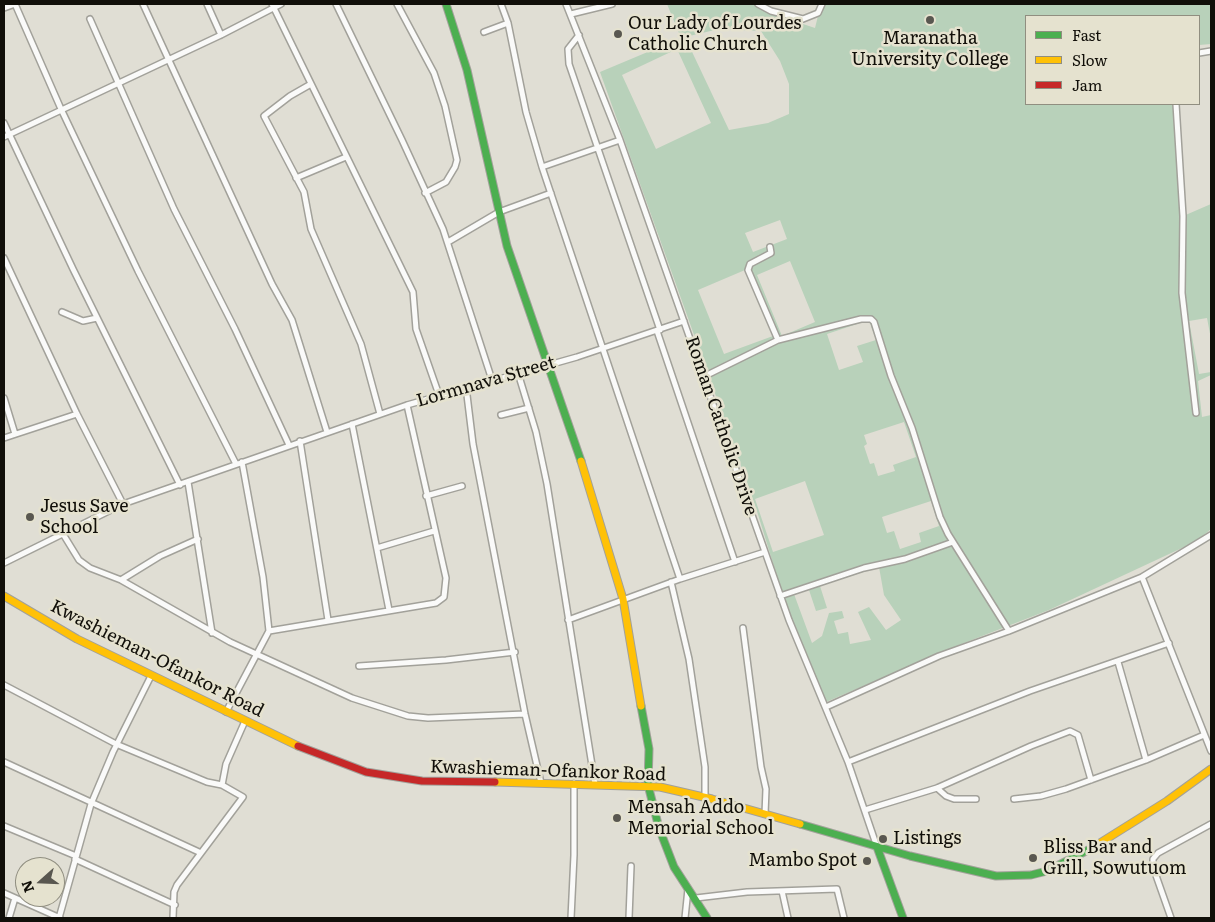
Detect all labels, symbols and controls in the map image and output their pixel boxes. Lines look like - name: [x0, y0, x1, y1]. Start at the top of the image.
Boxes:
- place label: Our Lady of Lourdes Catholic Church: [628, 13, 801, 56]
- marker: Maranatha University College: [924, 14, 936, 26]
- legend: [1025, 15, 1200, 105]
- text: Fast: [1072, 23, 1101, 46]
- marker: Our Lady of Lourdes Catholic Church: [612, 28, 624, 40]
- place label: Maranatha University College: [851, 28, 1009, 70]
- text: Slow: [1072, 48, 1107, 71]
- text: Jam: [1072, 73, 1102, 96]
- street label: Roman Catholic Drive: [680, 334, 762, 518]
- street label: Lormnava Street: [414, 352, 558, 412]
- place label: Jesus Save School: [40, 496, 129, 538]
- marker: Jesus Save School: [24, 511, 36, 523]
- street label: Kwashieman-Ofankor Road: [47, 596, 267, 722]
- street label: Kwashieman-Ofankor Road: [429, 756, 667, 786]
- place label: Mensah Addo Memorial School: [627, 797, 774, 840]
- marker: Mensah Addo Memorial School: [611, 812, 623, 824]
- place label: Listings: [893, 828, 961, 850]
- marker: Listings: [877, 833, 889, 845]
- place label: Bliss Bar and Grill, Sowutuom: [1043, 837, 1186, 880]
- place label: Mambo Spot: [748, 850, 857, 872]
- marker: Bliss Bar and Grill, Sowutuom: [1027, 852, 1039, 864]
- marker: Mambo Spot: [861, 855, 873, 867]
- north arrow: [15, 857, 65, 907]
- text: N: [15, 878, 38, 896]

